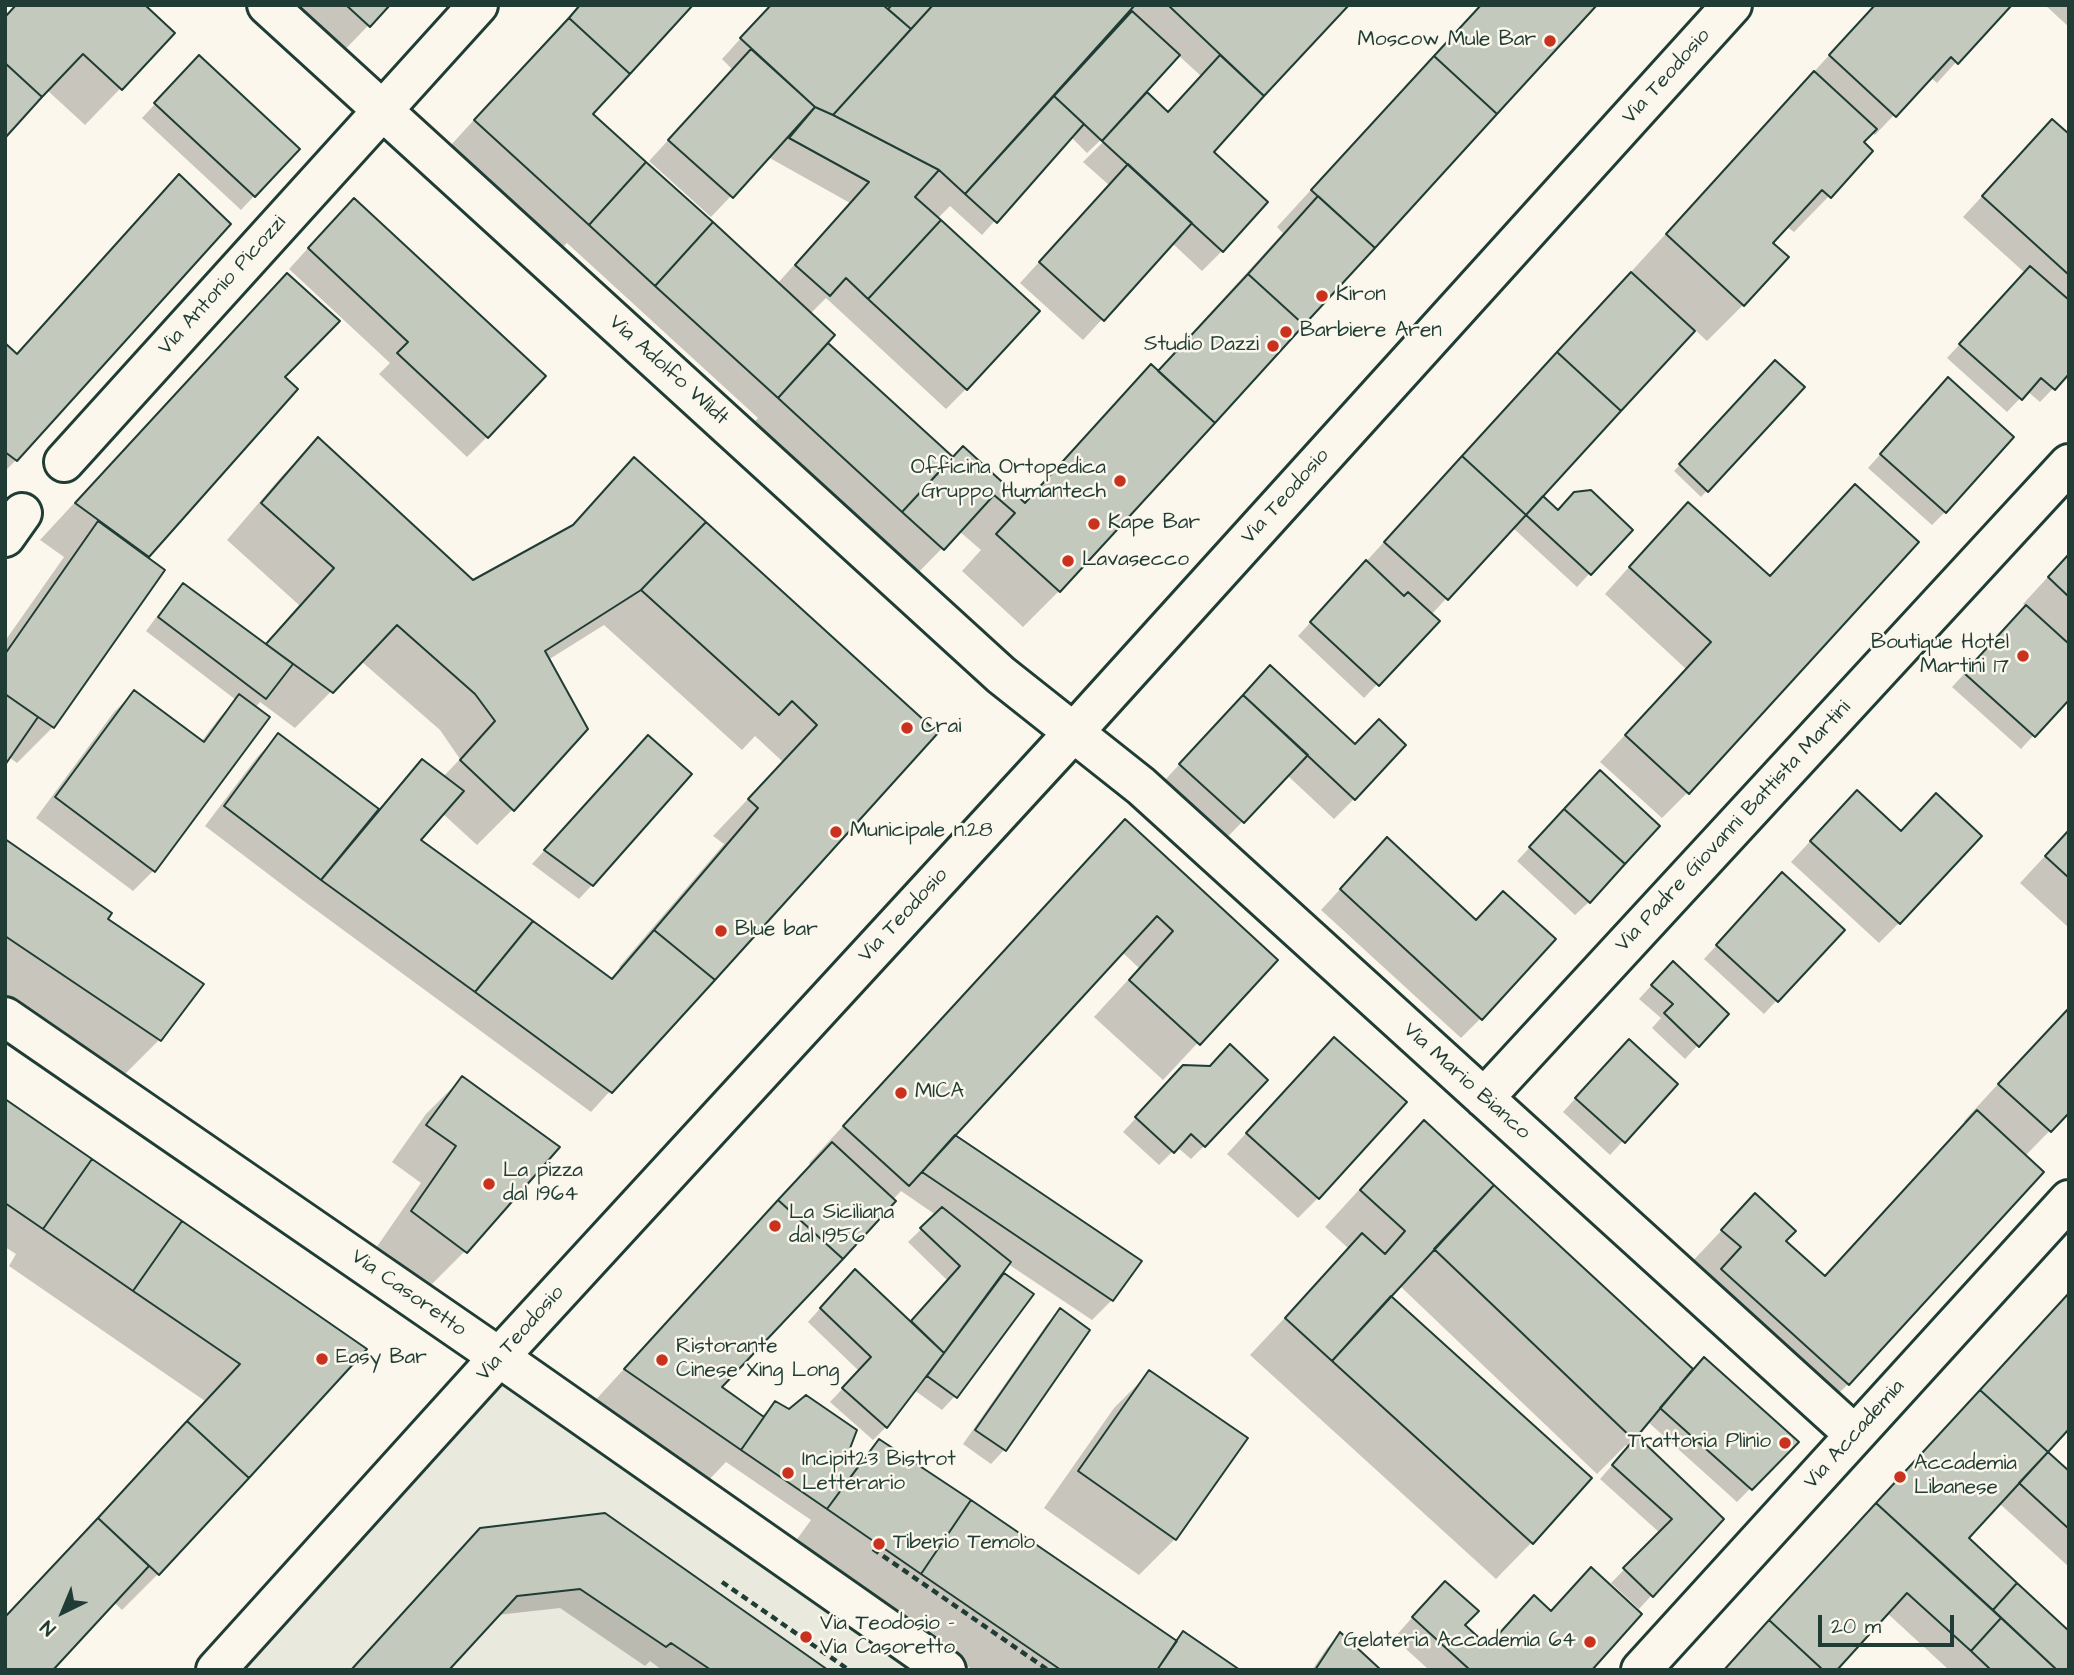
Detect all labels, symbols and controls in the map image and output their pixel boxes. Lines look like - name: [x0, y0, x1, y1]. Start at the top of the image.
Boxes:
- street label: Via Teodosio: [1618, 24, 1716, 130]
- place label: Moscow Mule Bar: [1357, 28, 1536, 54]
- marker: Moscow Mule Bar: [1542, 33, 1558, 49]
- street label: Via Antonio Picozzi: [154, 211, 292, 361]
- place label: Kiron: [1336, 283, 1386, 309]
- marker: Kiron: [1314, 288, 1330, 304]
- street label: Via Adolfo Wildt: [603, 310, 733, 432]
- place label: Barbiere Aren: [1300, 319, 1442, 345]
- marker: Barbiere Aren: [1278, 324, 1294, 340]
- place label: Studio Dazzi: [1144, 333, 1259, 359]
- marker: Studio Dazzi: [1265, 338, 1281, 354]
- street label: Via Teodosio: [1237, 444, 1335, 550]
- place label: Officina Ortopedica Gruppo Humantech: [911, 456, 1106, 506]
- marker: Officina Ortopedica Gruppo Humantech: [1112, 473, 1128, 489]
- place label: Kape Bar: [1108, 511, 1200, 537]
- marker: Kape Bar: [1086, 516, 1102, 532]
- place label: Lavasecco: [1082, 548, 1189, 574]
- marker: Lavasecco: [1060, 553, 1076, 569]
- place label: Boutique Hotel Martini 17: [1871, 631, 2009, 681]
- marker: Boutique Hotel Martini 17: [2015, 648, 2031, 664]
- street label: Via Padre Giovanni Battista Martini: [1611, 696, 1857, 958]
- place label: Crai: [921, 715, 961, 741]
- marker: Crai: [899, 720, 915, 736]
- place label: Municipale n.28: [850, 819, 993, 845]
- marker: Municipale n.28: [828, 824, 844, 840]
- street label: Via Teodosio: [854, 864, 954, 968]
- place label: Blue bar: [735, 918, 818, 944]
- marker: Blue bar: [713, 923, 729, 939]
- street label: Via Mario Bianco: [1397, 1018, 1535, 1146]
- place label: MICA: [915, 1080, 964, 1106]
- marker: MICA: [893, 1085, 909, 1101]
- place label: La pizza dal 1964: [503, 1159, 583, 1209]
- marker: La pizza dal 1964: [481, 1176, 497, 1192]
- place label: La Siciliana dal 1956: [789, 1201, 894, 1251]
- marker: La Siciliana dal 1956: [767, 1218, 783, 1234]
- street label: Via Casoretto: [345, 1245, 471, 1343]
- street label: Via Teodosio: [472, 1281, 570, 1387]
- place label: Ristorante Cinese Xing Long: [676, 1335, 839, 1385]
- place label: Easy Bar: [336, 1346, 427, 1372]
- marker: Easy Bar: [314, 1351, 330, 1367]
- marker: Ristorante Cinese Xing Long: [654, 1352, 670, 1368]
- street label: Via Accademia: [1799, 1375, 1911, 1495]
- place label: Trattoria Plinio: [1628, 1430, 1771, 1456]
- marker: Trattoria Plinio: [1777, 1435, 1793, 1451]
- place label: Incipit23 Bistrot Letterario: [802, 1448, 956, 1498]
- place label: Accademia Libanese: [1914, 1452, 2017, 1502]
- marker: Incipit23 Bistrot Letterario: [780, 1465, 796, 1481]
- marker: Accademia Libanese: [1892, 1469, 1908, 1485]
- place label: Tiberio Temolo: [893, 1531, 1035, 1557]
- marker: Tiberio Temolo: [871, 1536, 887, 1552]
- north arrow: [28, 1577, 98, 1647]
- scale bar: [1822, 1602, 1958, 1646]
- place label: Via Teodosio - Via Casoretto: [820, 1612, 955, 1662]
- text: 20 m: [1831, 1612, 1881, 1641]
- text: N: [35, 1614, 62, 1642]
- marker: Via Teodosio - Via Casoretto: [798, 1629, 814, 1645]
- place label: Gelateria Accademia 64: [1343, 1629, 1576, 1655]
- marker: Gelateria Accademia 64: [1582, 1634, 1598, 1650]

